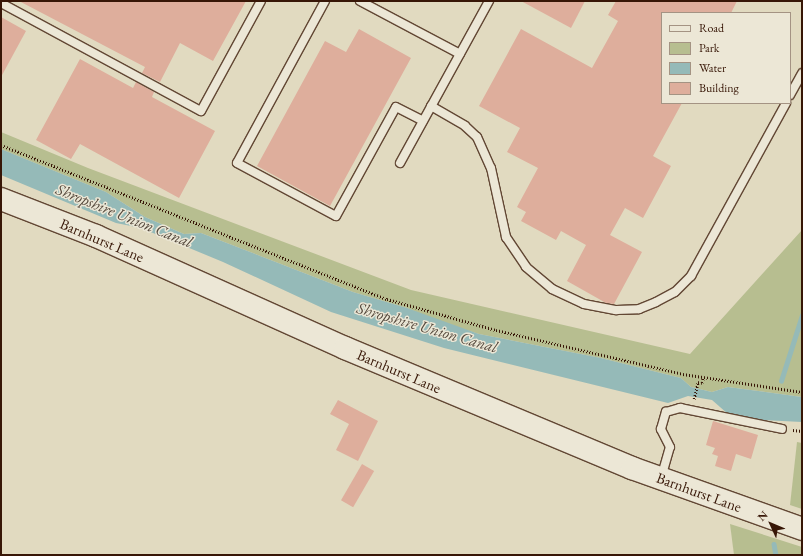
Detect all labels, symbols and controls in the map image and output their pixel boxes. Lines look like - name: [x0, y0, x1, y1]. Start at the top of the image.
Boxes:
- legend: [661, 12, 791, 104]
- text: Road: [699, 20, 724, 36]
- text: Park: [699, 40, 719, 56]
- text: Water: [699, 60, 726, 76]
- text: Building: [699, 80, 739, 96]
- water label: Shropshire Union Canal: [53, 180, 195, 252]
- street label: Barnhurst Lane: [57, 214, 147, 266]
- water label: Shropshire Union Canal: [354, 299, 500, 357]
- street label: Barnhurst Lane: [354, 345, 444, 397]
- street label: Barnhurst Lane: [654, 468, 744, 516]
- north arrow: [751, 504, 791, 544]
- text: N: [754, 508, 770, 524]

